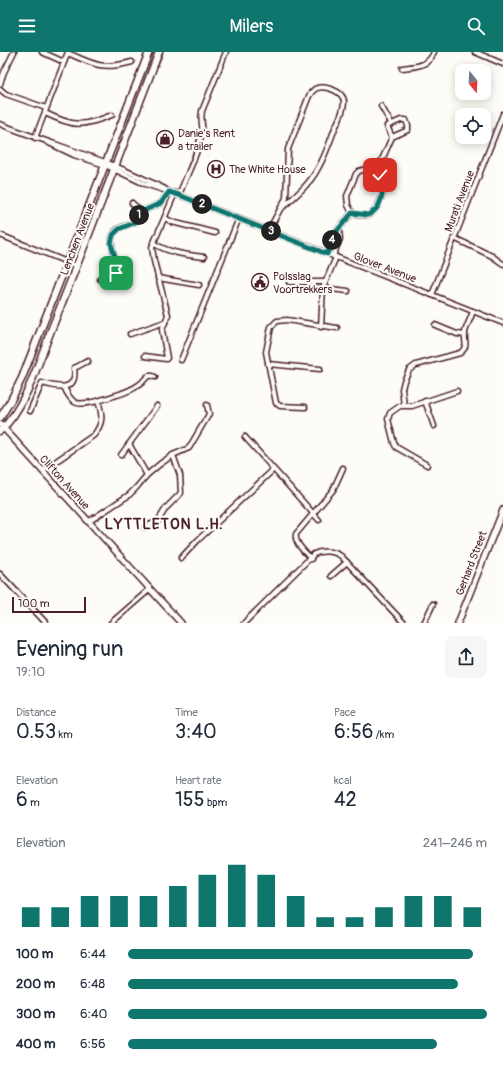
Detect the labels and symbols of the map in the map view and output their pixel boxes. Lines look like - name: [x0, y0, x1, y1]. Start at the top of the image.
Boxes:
- north arrow: [455, 64, 491, 100]
- place label: Danie's Rent a trailer: [178, 127, 235, 153]
- shop icon: Danie's Rent a trailer: [155, 129, 175, 149]
- pin: [363, 158, 397, 192]
- hospital icon: The White House: [206, 159, 226, 179]
- place label: The White House: [229, 163, 306, 176]
- street label: Murati Avenue: [442, 168, 477, 234]
- pin: 2: [192, 194, 212, 214]
- street label: Lenchen Avenue: [58, 201, 97, 277]
- pin: 1: [129, 205, 149, 225]
- pin: 3: [261, 221, 281, 241]
- pin: 4: [322, 230, 342, 250]
- street label: Glover Avenue: [352, 250, 419, 286]
- pin: [99, 256, 133, 290]
- place label: Polsslag Voortrekkers: [273, 270, 332, 296]
- public building icon: Polsslag Voortrekkers: [250, 272, 270, 292]
- street label: Clifton Avenue: [37, 453, 93, 513]
- district label: LYTTLETON L.H.: [105, 515, 223, 534]
- street label: Gerhard Street: [453, 528, 490, 597]
- scale bar: [12, 595, 86, 614]

